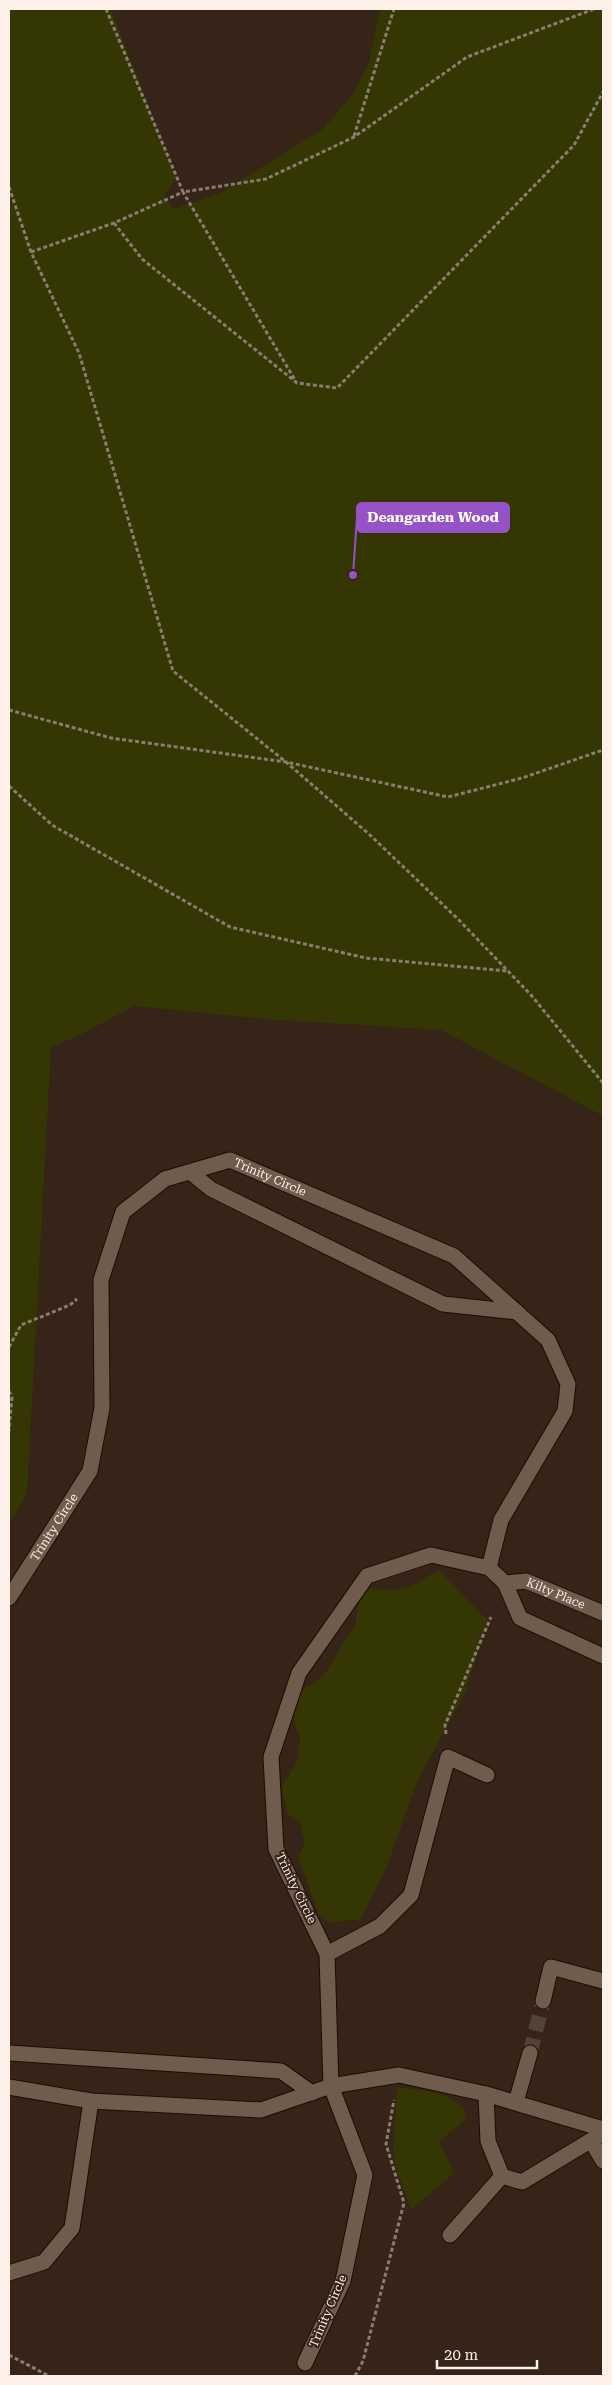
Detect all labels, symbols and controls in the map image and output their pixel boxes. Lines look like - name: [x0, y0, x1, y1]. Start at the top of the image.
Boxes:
- callout: Deangarden Wood: [357, 503, 509, 532]
- text: Deangarden Wood: [367, 509, 500, 525]
- street label: Trinity Circle: [232, 1156, 309, 1199]
- street label: Trinity Circle: [27, 1490, 81, 1564]
- street label: Kilty Place: [524, 1575, 588, 1612]
- street label: Trinity Circle: [273, 1850, 319, 1926]
- street label: Trinity Circle: [306, 2272, 350, 2349]
- scale bar: [437, 2338, 537, 2370]
- text: 20 m: [444, 2346, 479, 2364]

